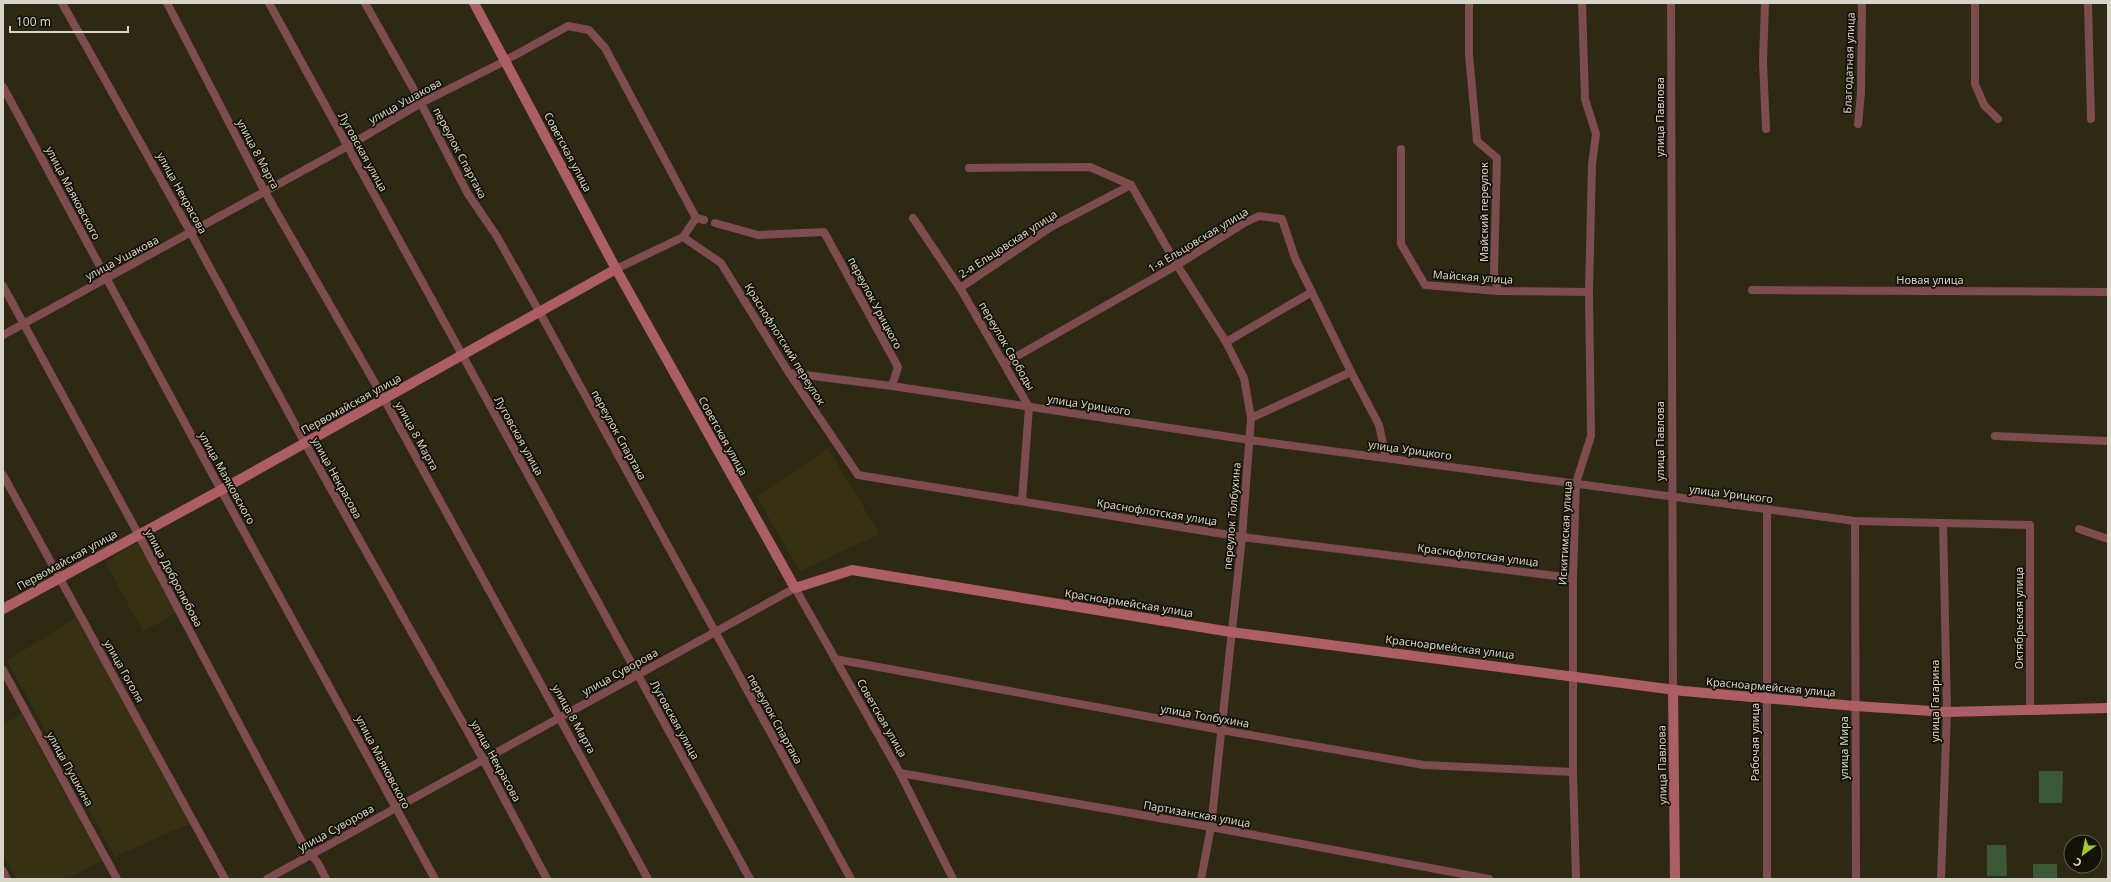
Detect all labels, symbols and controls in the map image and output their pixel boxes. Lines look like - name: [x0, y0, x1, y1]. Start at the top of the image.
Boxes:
- scale bar: [10, 8, 128, 34]
- street label: Благодатная улица: [1839, 12, 1858, 114]
- text: 100 m: [16, 13, 51, 30]
- street label: улица Ушакова: [366, 74, 444, 127]
- street label: улица Павлова: [1652, 77, 1667, 157]
- street label: переулок Спартака: [430, 105, 491, 201]
- street label: Советская улица: [541, 109, 596, 194]
- street label: Луговская улица: [335, 110, 391, 194]
- street label: улица 8 Марта: [234, 116, 283, 191]
- street label: улица Маяковского: [42, 143, 104, 242]
- street label: улица Некрасова: [154, 149, 211, 236]
- street label: Майский переулок: [1476, 162, 1491, 262]
- street label: 1-я Ельцовская улица: [1145, 204, 1251, 276]
- street label: 2-я Ельцовская улица: [956, 206, 1060, 281]
- street label: улица Ушакова: [82, 232, 161, 283]
- street label: переулок Урицкого: [845, 254, 906, 351]
- street label: Майская улица: [1432, 266, 1514, 287]
- street label: Новая улица: [1896, 272, 1964, 287]
- street label: Краснофлотский переулок: [742, 280, 829, 408]
- street label: переулок Свободы: [976, 299, 1039, 393]
- street label: Первомайская улица: [298, 370, 404, 437]
- street label: переулок Спартака: [588, 387, 651, 483]
- street label: улица Урицкого: [1046, 391, 1132, 419]
- street label: Луговская улица: [491, 394, 547, 478]
- street label: Советская улица: [695, 394, 751, 478]
- street label: улица 8 Марта: [392, 398, 443, 473]
- street label: улица Павлова: [1652, 401, 1667, 481]
- street label: улица Маяковского: [196, 429, 259, 527]
- street label: улица Некрасова: [309, 434, 366, 521]
- street label: улица Урицкого: [1367, 436, 1453, 463]
- street label: переулок Толбухина: [1219, 462, 1244, 570]
- street label: Искитимская улица: [1554, 480, 1575, 585]
- street label: улица Урицкого: [1688, 481, 1774, 506]
- street label: Краснофлотская улица: [1096, 495, 1218, 528]
- street label: Первомайская улица: [14, 526, 120, 593]
- street label: улица Добролюбова: [142, 526, 207, 629]
- street label: Краснофлотская улица: [1417, 540, 1539, 569]
- street label: Октябрьская улица: [2011, 567, 2026, 669]
- street label: Красноармейская улица: [1064, 585, 1194, 620]
- street label: Красноармейская улица: [1385, 631, 1516, 662]
- street label: улица Гоголя: [101, 637, 148, 705]
- street label: улица Суворова: [579, 644, 661, 699]
- street label: улица Гагарина: [1927, 660, 1942, 742]
- street label: переулок Спартака: [744, 671, 807, 767]
- street label: Красноармейская улица: [1706, 673, 1836, 700]
- street label: Советская улица: [854, 676, 911, 760]
- street label: Луговская улица: [647, 678, 703, 762]
- street label: улица 8 Марта: [549, 681, 600, 756]
- street label: улица Толбухина: [1160, 700, 1251, 731]
- street label: Рабочая улица: [1747, 703, 1762, 781]
- street label: улица Маяковского: [352, 712, 414, 811]
- street label: улица Мира: [1836, 716, 1851, 780]
- street label: улица Некрасова: [468, 717, 525, 804]
- street label: улица Павлова: [1653, 725, 1670, 805]
- street label: улица Пушкина: [44, 729, 97, 809]
- street label: Партизанская улица: [1142, 797, 1252, 830]
- street label: улица Суворова: [295, 800, 377, 855]
- north arrow: [2063, 834, 2103, 874]
- text: С: [2070, 855, 2084, 871]

